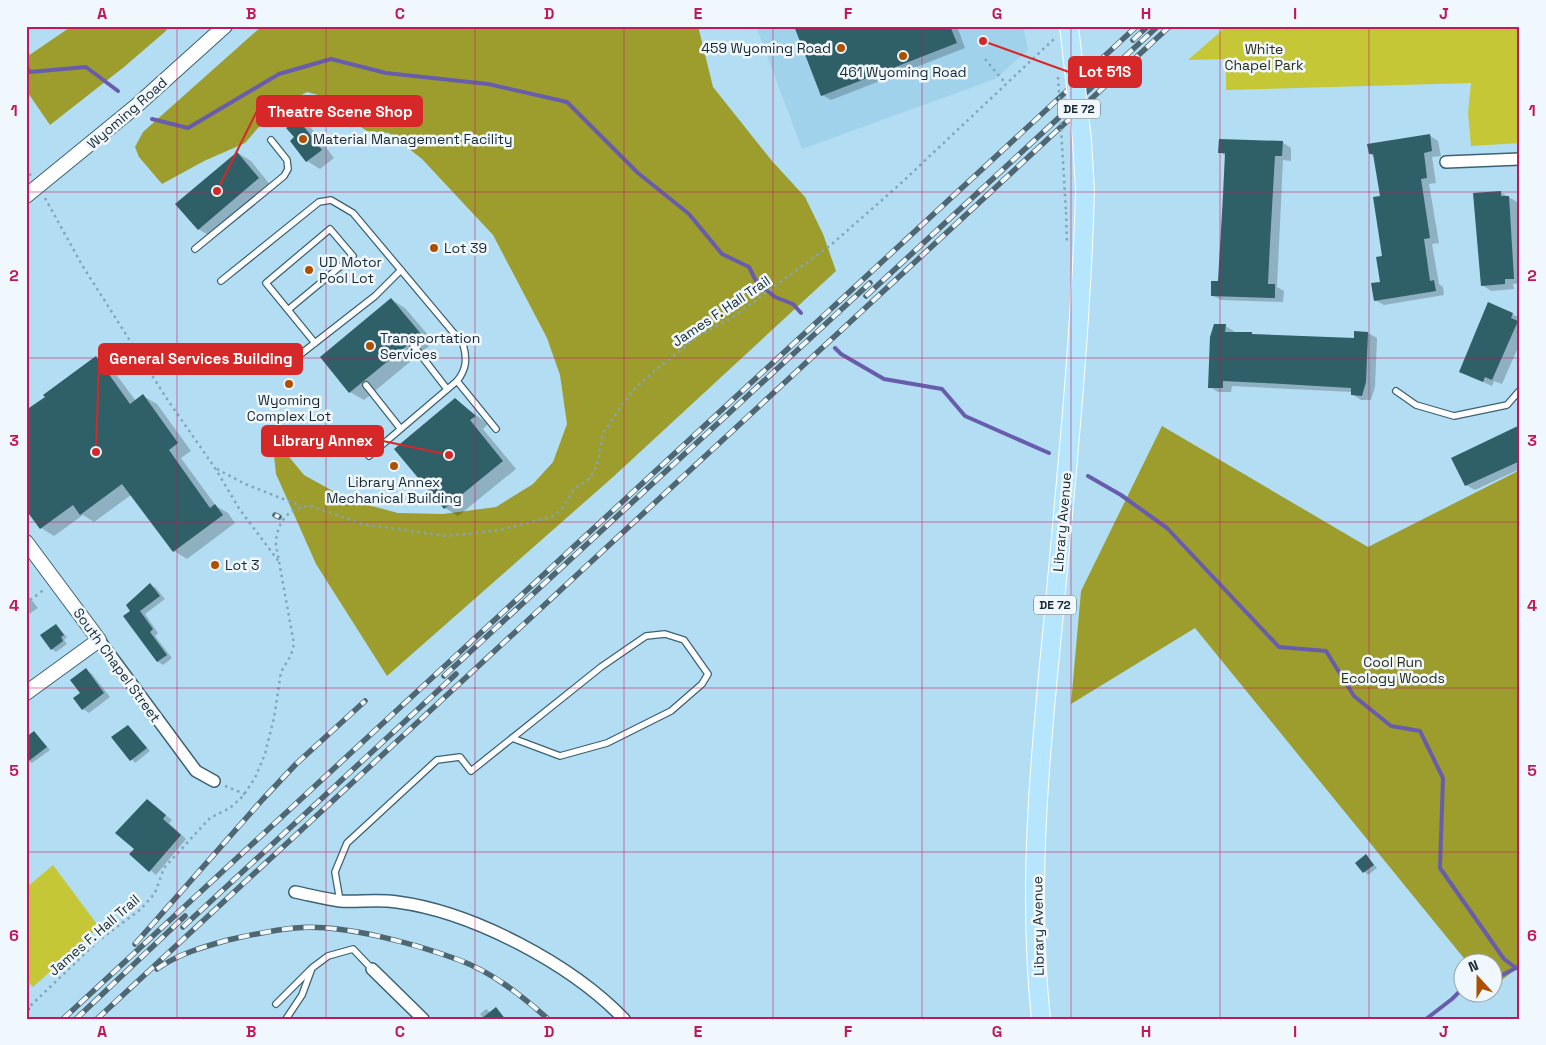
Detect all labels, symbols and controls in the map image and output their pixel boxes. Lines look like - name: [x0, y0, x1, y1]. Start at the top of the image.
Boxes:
- text: A: [97, 3, 107, 24]
- text: B: [246, 3, 256, 24]
- text: C: [395, 3, 405, 24]
- text: D: [544, 3, 554, 24]
- text: E: [694, 3, 703, 24]
- text: F: [844, 3, 853, 24]
- text: G: [992, 3, 1002, 24]
- text: H: [1141, 3, 1151, 24]
- text: I: [1293, 3, 1297, 24]
- text: J: [1439, 3, 1449, 24]
- place label: 459 Wyoming Road: [701, 39, 831, 57]
- park label: White Chapel Park: [1224, 40, 1304, 74]
- marker: 459 Wyoming Road: [835, 42, 847, 54]
- marker: 461 Wyoming Road: [897, 50, 909, 62]
- callout: Lot 51S: [1069, 57, 1141, 87]
- text: Lot 51S: [1079, 62, 1131, 81]
- place label: 461 Wyoming Road: [839, 63, 967, 81]
- street label: Wyoming Road: [83, 73, 171, 153]
- callout: Theatre Scene Shop: [257, 96, 422, 126]
- text: 1: [10, 100, 18, 121]
- road number: DE 72: [1058, 100, 1100, 118]
- text: 1: [1528, 100, 1536, 121]
- text: Theatre Scene Shop: [267, 102, 413, 121]
- place label: Material Management Facility: [313, 130, 513, 148]
- marker: Material Management Facility: [297, 133, 309, 145]
- place label: Lot 39: [444, 239, 487, 257]
- marker: Lot 39: [428, 242, 440, 254]
- place label: UD Motor Pool Lot: [319, 253, 382, 287]
- marker: UD Motor Pool Lot: [303, 264, 315, 276]
- text: 2: [9, 265, 19, 286]
- text: 2: [1527, 265, 1537, 286]
- street label: James F. Hall Trail: [668, 271, 774, 351]
- place label: Transportation Services: [380, 329, 480, 363]
- marker: Transportation Services: [364, 340, 376, 352]
- callout: General Services Building: [99, 344, 302, 374]
- text: General Services Building: [109, 349, 293, 368]
- marker: Wyoming Complex Lot: [283, 378, 295, 390]
- place label: Wyoming Complex Lot: [247, 391, 331, 425]
- callout: Library Annex: [262, 426, 383, 456]
- text: 3: [9, 430, 19, 451]
- text: 3: [1527, 430, 1537, 451]
- text: Library Annex: [273, 431, 373, 450]
- marker: Library Annex Mechanical Building: [388, 460, 400, 472]
- street label: Library Avenue: [1049, 471, 1075, 573]
- place label: Library Annex Mechanical Building: [326, 473, 462, 507]
- place label: Lot 3: [225, 556, 259, 574]
- marker: Lot 3: [209, 559, 221, 571]
- text: 4: [9, 595, 19, 616]
- text: 4: [1527, 595, 1537, 616]
- road number: DE 72: [1034, 596, 1076, 614]
- street label: South Chapel Street: [69, 604, 165, 726]
- park label: Cool Run Ecology Woods: [1341, 653, 1445, 687]
- text: 5: [9, 760, 19, 781]
- text: 5: [1527, 760, 1537, 781]
- street label: Library Avenue: [1028, 876, 1048, 976]
- street label: James F. Hall Trail: [45, 891, 143, 979]
- text: 6: [9, 925, 19, 946]
- text: 6: [1527, 925, 1537, 946]
- north arrow: [1454, 952, 1504, 1002]
- text: N: [1466, 956, 1481, 976]
- text: A: [97, 1021, 107, 1042]
- text: B: [246, 1021, 256, 1042]
- text: C: [395, 1021, 405, 1042]
- text: D: [544, 1021, 554, 1042]
- text: E: [694, 1021, 703, 1042]
- text: F: [844, 1021, 853, 1042]
- text: G: [992, 1021, 1002, 1042]
- text: H: [1141, 1021, 1151, 1042]
- text: I: [1293, 1021, 1297, 1042]
- text: J: [1439, 1021, 1449, 1042]

